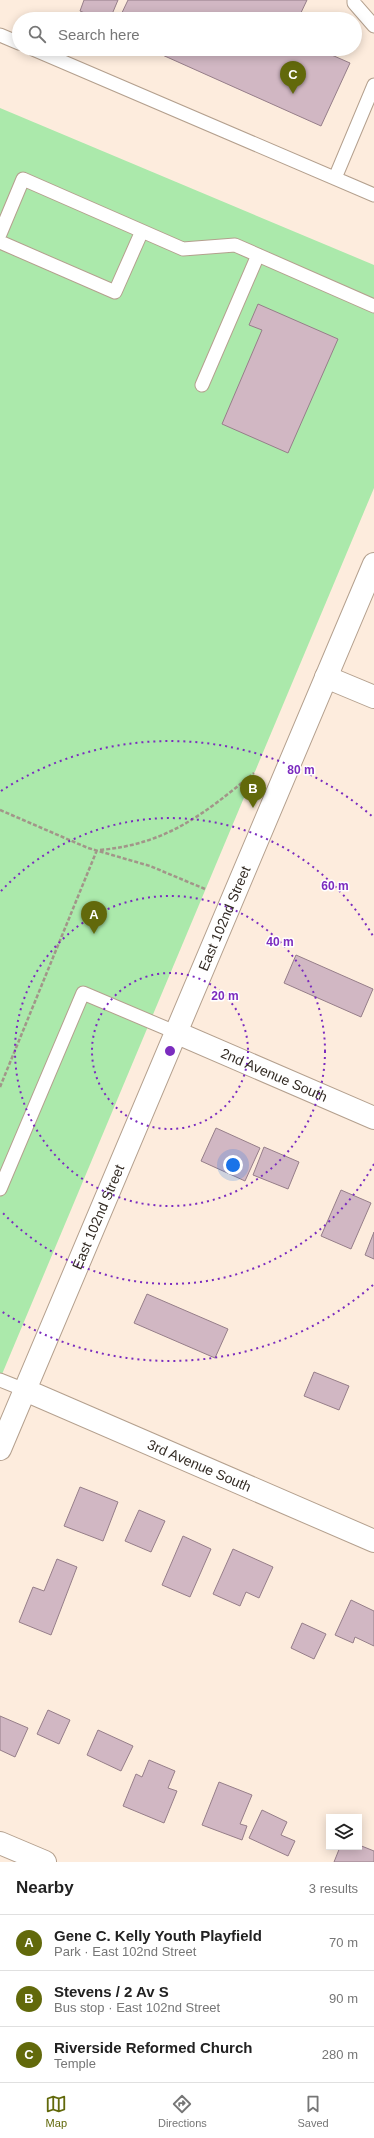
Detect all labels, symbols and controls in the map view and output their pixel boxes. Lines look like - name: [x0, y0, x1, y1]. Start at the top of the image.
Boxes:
- search box: [12, 12, 362, 56]
- icon: search: [26, 23, 48, 45]
- text: Search here: [58, 26, 140, 43]
- pin: C: [280, 61, 306, 94]
- text: 80 m: [287, 763, 315, 777]
- pin: B: [240, 775, 266, 808]
- street label: East 102nd Street: [195, 864, 253, 973]
- text: 60 m: [321, 879, 349, 893]
- pin: A: [81, 901, 107, 934]
- text: 40 m: [266, 935, 294, 949]
- text: 20 m: [211, 989, 239, 1003]
- centre of rings: [163, 1044, 177, 1058]
- street label: 2nd Avenue South: [218, 1045, 330, 1105]
- your location: [223, 1155, 243, 1175]
- street label: East 102nd Street: [69, 1162, 127, 1272]
- street label: 3rd Avenue South: [145, 1436, 254, 1495]
- map controls: [326, 1814, 362, 1850]
- button: layers: [326, 1814, 362, 1850]
- text: Nearby: [16, 1878, 74, 1897]
- text: 3 results: [309, 1881, 358, 1896]
- text: Gene C. Kelly Youth Playfield: [54, 1927, 262, 1944]
- text: A: [24, 1935, 34, 1950]
- text: 70 m: [329, 1935, 358, 1950]
- text: Park · East 102nd Street: [54, 1944, 196, 1959]
- text: Stevens / 2 Av S: [54, 1983, 169, 2000]
- text: B: [24, 1991, 34, 2006]
- text: 90 m: [329, 1991, 358, 2006]
- text: Bus stop · East 102nd Street: [54, 2000, 220, 2015]
- text: Riverside Reformed Church: [54, 2039, 252, 2056]
- text: C: [24, 2047, 34, 2062]
- text: 280 m: [322, 2047, 358, 2062]
- text: Temple: [54, 2056, 96, 2071]
- tab: Map: [45, 2093, 67, 2129]
- tab: Directions: [158, 2093, 207, 2129]
- tab: Saved: [297, 2093, 329, 2129]

